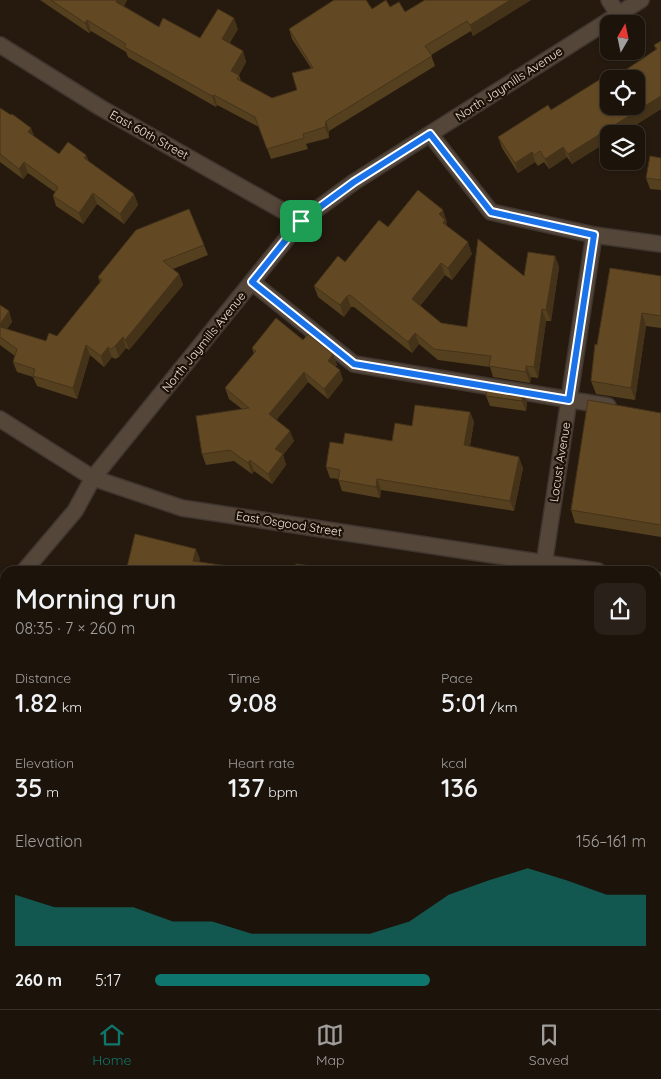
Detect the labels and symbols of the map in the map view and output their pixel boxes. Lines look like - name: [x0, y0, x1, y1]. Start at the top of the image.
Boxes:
- north arrow: [600, 15, 645, 60]
- street label: North Jaymills Avenue: [452, 43, 565, 124]
- street label: East 60th Street: [107, 107, 191, 162]
- pin: [280, 200, 322, 242]
- street label: North Jaymills Avenue: [159, 288, 249, 395]
- street label: Locust Avenue: [546, 421, 573, 503]
- street label: East Osgood Street: [235, 508, 343, 539]

